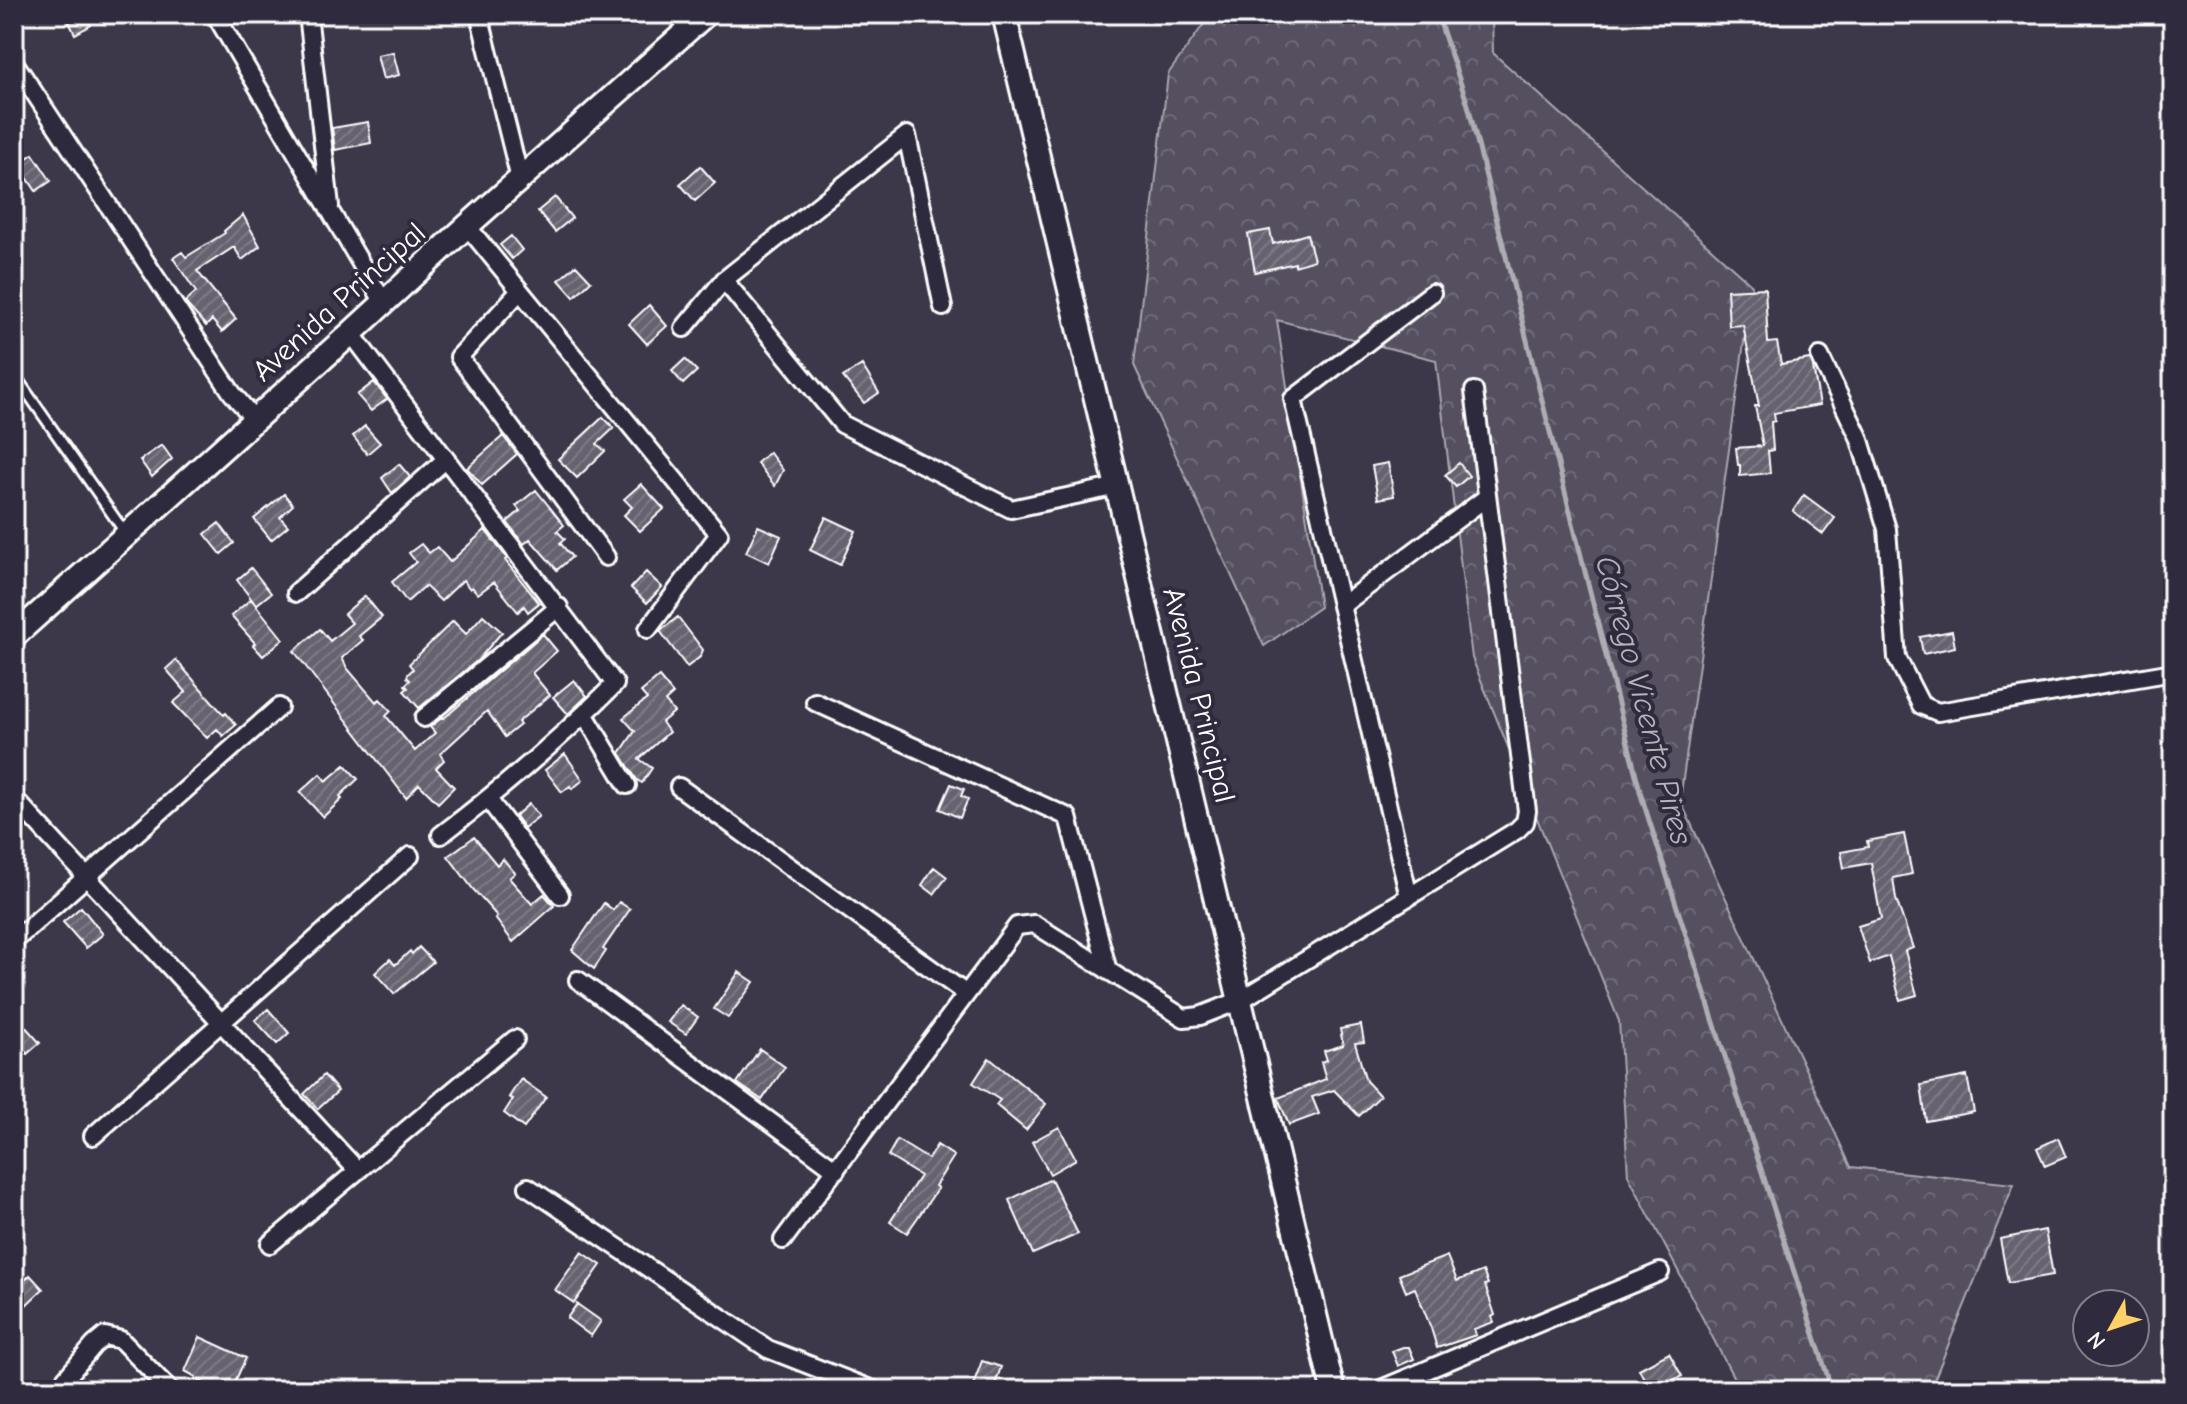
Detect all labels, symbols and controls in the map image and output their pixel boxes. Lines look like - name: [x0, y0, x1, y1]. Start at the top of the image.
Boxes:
- street label: Avenida Principal: [245, 215, 433, 389]
- water label: Córrego Vicente Pires: [1588, 552, 1701, 849]
- street label: Avenida Principal: [1155, 584, 1243, 806]
- north arrow: [2071, 1288, 2151, 1368]
- text: N: [2082, 1326, 2111, 1354]

